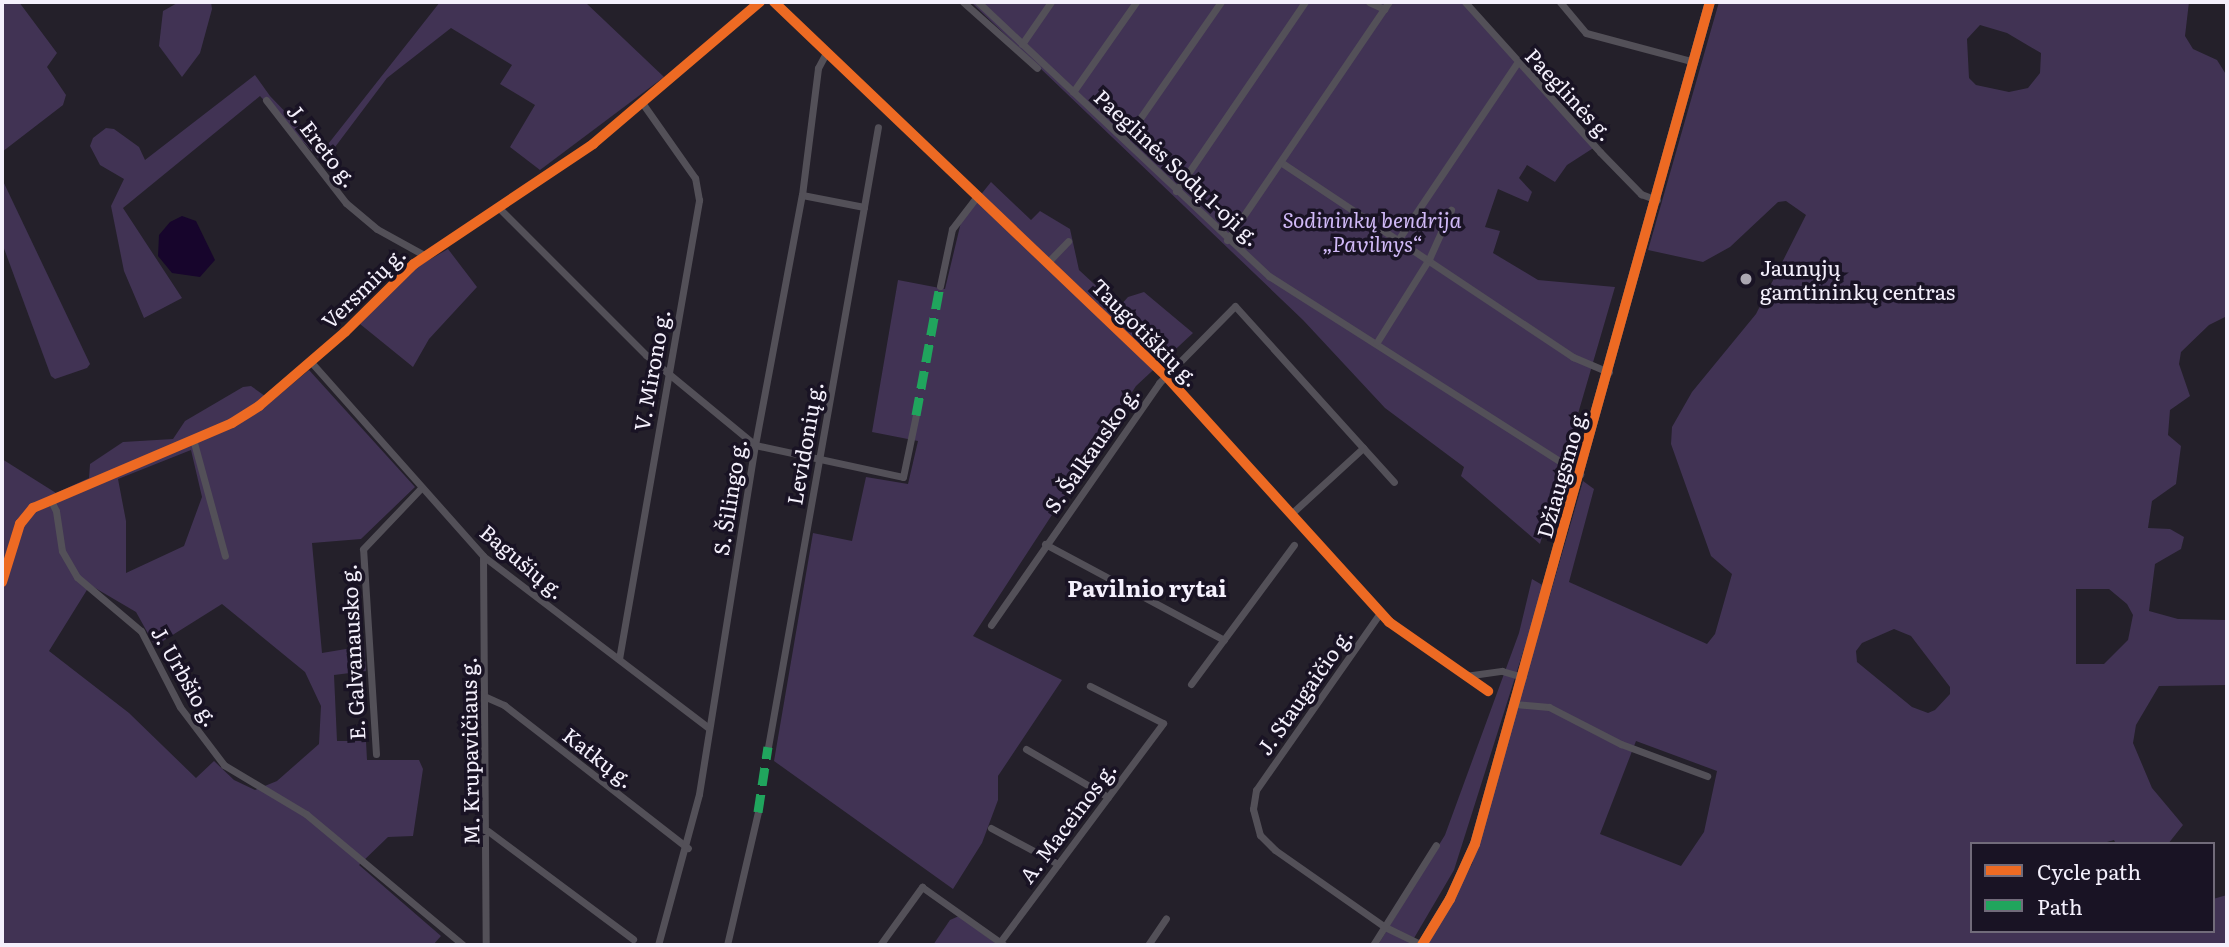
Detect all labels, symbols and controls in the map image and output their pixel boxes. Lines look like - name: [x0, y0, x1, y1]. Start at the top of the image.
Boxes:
- street label: Paeglinės g.: [1521, 43, 1619, 145]
- street label: Paeglinės Sodų 1-oji g.: [1090, 84, 1266, 250]
- street label: J. Ereto g.: [283, 98, 363, 192]
- park label: Sodininkų bendrija „Pavilnys“: [1282, 206, 1462, 256]
- street label: Versmių g.: [316, 241, 410, 333]
- place label: Jaunųjų gamtininkų centras: [1760, 254, 1955, 304]
- marker: Jaunųjų gamtininkų centras: [1738, 271, 1754, 287]
- street label: Taugotiškių g.: [1087, 273, 1205, 391]
- street label: V. Mirono g.: [628, 307, 674, 433]
- street label: Levidonių g.: [781, 379, 827, 507]
- street label: S. Šalkausko g.: [1038, 381, 1144, 517]
- street label: Džiaugsmo g.: [1530, 405, 1592, 541]
- street label: S. Šilingo g.: [707, 437, 751, 557]
- street label: Bagušių g.: [476, 518, 570, 604]
- street label: E. Galvanausko g.: [335, 563, 369, 741]
- district label: Pavilnio rytai: [1067, 573, 1227, 601]
- street label: J. Urbšio g.: [147, 621, 225, 731]
- street label: J. Staugaičio g.: [1251, 623, 1357, 759]
- street label: M. Krupavičiaus g.: [455, 657, 483, 845]
- street label: Katkų g.: [559, 721, 639, 793]
- street label: A. Maceinos g.: [1013, 757, 1121, 887]
- legend: [1970, 842, 2215, 933]
- text: Cycle path: [2037, 855, 2141, 886]
- text: Path: [2037, 890, 2083, 921]

